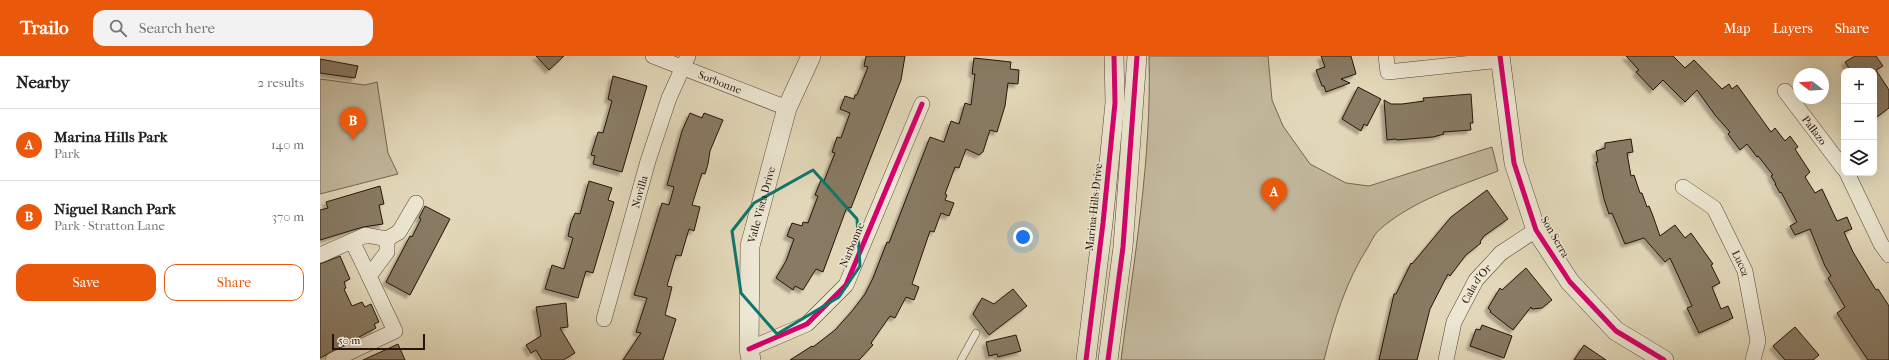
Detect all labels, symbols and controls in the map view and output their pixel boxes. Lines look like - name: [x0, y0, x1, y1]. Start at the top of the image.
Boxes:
- search box: [93, 10, 373, 46]
- text: Trailo: [20, 17, 69, 39]
- icon: search: [107, 17, 129, 39]
- text: Search here: [139, 19, 215, 37]
- text: Map: [1724, 20, 1751, 37]
- text: Layers: [1773, 20, 1813, 37]
- text: Share: [1835, 20, 1869, 37]
- street label: Sorbonne: [697, 68, 744, 97]
- north arrow: [1793, 68, 1829, 104]
- map controls: [1841, 68, 1877, 176]
- button: +: [1841, 68, 1877, 104]
- text: Nearby: [16, 72, 70, 92]
- text: 2 results: [258, 75, 304, 90]
- button: −: [1841, 104, 1877, 140]
- pin: B: [340, 107, 366, 140]
- street label: Pallazo: [1799, 113, 1830, 148]
- text: Marina Hills Park: [54, 128, 168, 146]
- text: A: [25, 137, 33, 152]
- text: 140 m: [271, 137, 304, 152]
- button: layers: [1841, 140, 1877, 176]
- text: Park: [54, 146, 80, 161]
- street label: Marina Hills Drive: [1083, 162, 1105, 252]
- street label: Valle Vista Drive: [744, 165, 778, 245]
- street label: Novilla: [629, 173, 650, 210]
- pin: A: [1261, 178, 1287, 211]
- text: Niguel Ranch Park: [54, 200, 176, 218]
- text: B: [25, 209, 33, 224]
- text: 370 m: [272, 209, 304, 224]
- street label: Son Serra: [1538, 214, 1572, 261]
- text: Park · Stratton Lane: [54, 218, 165, 233]
- street label: Narbonne: [837, 220, 867, 269]
- your location: [1013, 227, 1033, 247]
- street label: Lucca: [1729, 248, 1752, 278]
- street label: Cala d'Or: [1458, 261, 1494, 306]
- button: Save: [16, 264, 156, 301]
- button: Share: [164, 264, 304, 301]
- scale bar: [332, 332, 425, 351]
- text: 50 m: [338, 334, 360, 347]

